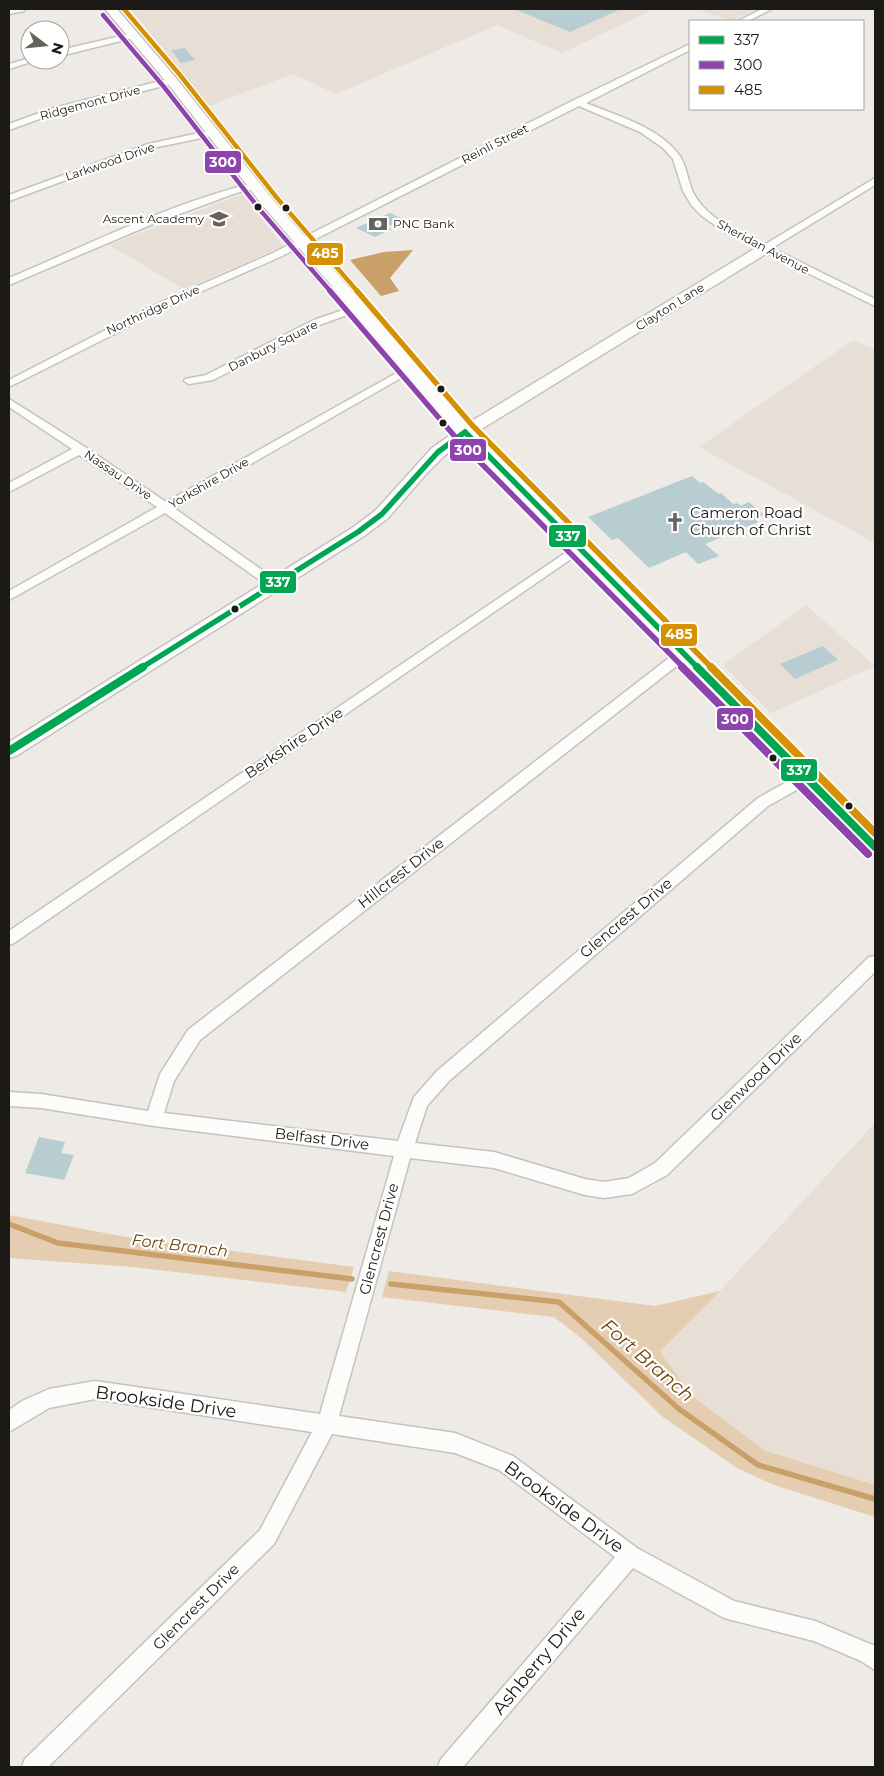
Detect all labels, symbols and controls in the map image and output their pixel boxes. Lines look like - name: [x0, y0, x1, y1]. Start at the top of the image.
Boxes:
- north arrow: [20, 20, 70, 70]
- legend: [689, 20, 864, 110]
- text: 337: [734, 30, 760, 49]
- text: N: [47, 41, 68, 57]
- text: 300: [734, 55, 762, 74]
- text: 485: [734, 80, 762, 99]
- street label: Ridgemont Drive: [38, 82, 142, 123]
- street label: Reinli Street: [459, 120, 531, 167]
- street label: Larkwood Drive: [63, 139, 157, 184]
- line badge: 300: [204, 150, 242, 174]
- text: 300: [208, 153, 237, 171]
- unlabelled marker: [253, 202, 263, 212]
- unlabelled marker: [281, 203, 291, 213]
- school or university icon: Ascent Academy: [208, 208, 230, 230]
- place label: Ascent Academy: [103, 211, 204, 226]
- bank icon: PNC Bank: [367, 213, 389, 235]
- place label: PNC Bank: [393, 216, 455, 231]
- street label: Sheridan Avenue: [714, 216, 812, 277]
- line badge: 485: [306, 242, 344, 266]
- text: 485: [311, 244, 339, 262]
- street label: Clayton Lane: [633, 280, 707, 334]
- street label: Northridge Drive: [104, 281, 202, 338]
- street label: Danbury Square: [226, 317, 320, 375]
- unlabelled marker: [436, 384, 446, 394]
- unlabelled marker: [438, 418, 448, 428]
- line badge: 300: [449, 438, 487, 462]
- text: 300: [453, 441, 482, 459]
- street label: Nassau Drive: [82, 446, 155, 503]
- street label: Yorkshire Drive: [166, 454, 251, 512]
- place label: Cameron Road Church of Christ: [690, 503, 812, 539]
- church icon: Cameron Road Church of Christ: [664, 511, 686, 533]
- line badge: 337: [548, 524, 587, 548]
- text: 337: [554, 527, 581, 545]
- line badge: 337: [259, 570, 297, 594]
- text: 337: [264, 573, 291, 591]
- unlabelled marker: [230, 604, 240, 614]
- line badge: 485: [660, 623, 698, 647]
- text: 485: [665, 625, 693, 643]
- street label: Berkshire Drive: [241, 703, 347, 783]
- line badge: 300: [716, 707, 754, 731]
- text: 300: [720, 710, 749, 728]
- unlabelled marker: [768, 753, 778, 763]
- line badge: 337: [780, 758, 818, 782]
- text: 337: [785, 761, 812, 779]
- unlabelled marker: [844, 801, 854, 811]
- street label: Hillcrest Drive: [354, 833, 448, 912]
- street label: Glencrest Drive: [576, 873, 676, 962]
- street label: Glenwood Drive: [706, 1028, 805, 1125]
- street label: Belfast Drive: [274, 1123, 370, 1154]
- street label: Glencrest Drive: [354, 1181, 403, 1297]
- water label: Fort Branch: [131, 1230, 229, 1261]
- water label: Fort Branch: [597, 1314, 699, 1407]
- street label: Brookside Drive: [94, 1381, 238, 1423]
- street label: Brookside Drive: [500, 1456, 628, 1558]
- street label: Glencrest Drive: [148, 1559, 243, 1654]
- street label: Ashberry Drive: [488, 1603, 590, 1719]

